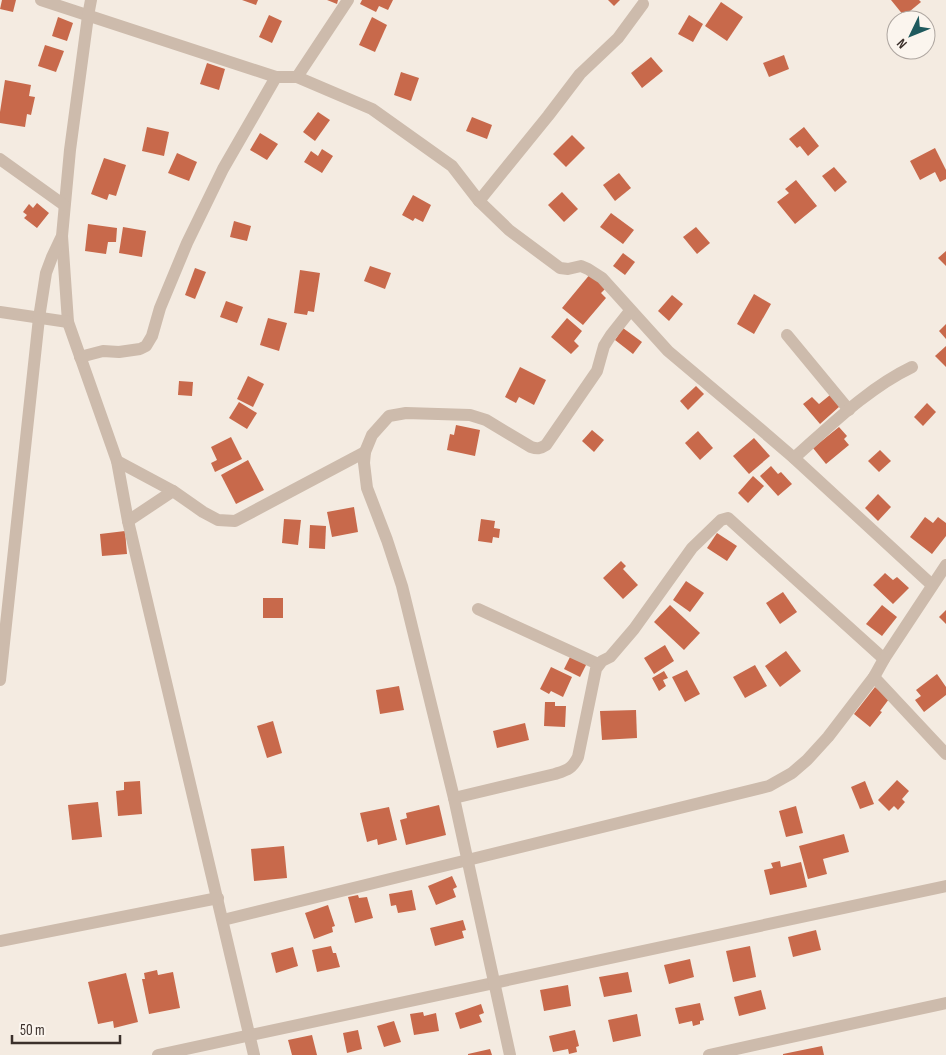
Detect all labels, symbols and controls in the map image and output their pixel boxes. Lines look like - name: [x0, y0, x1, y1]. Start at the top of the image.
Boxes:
- north arrow: [886, 10, 936, 60]
- text: N: [893, 35, 911, 52]
- scale bar: [12, 1012, 120, 1044]
- text: 50 m: [20, 1021, 45, 1040]

